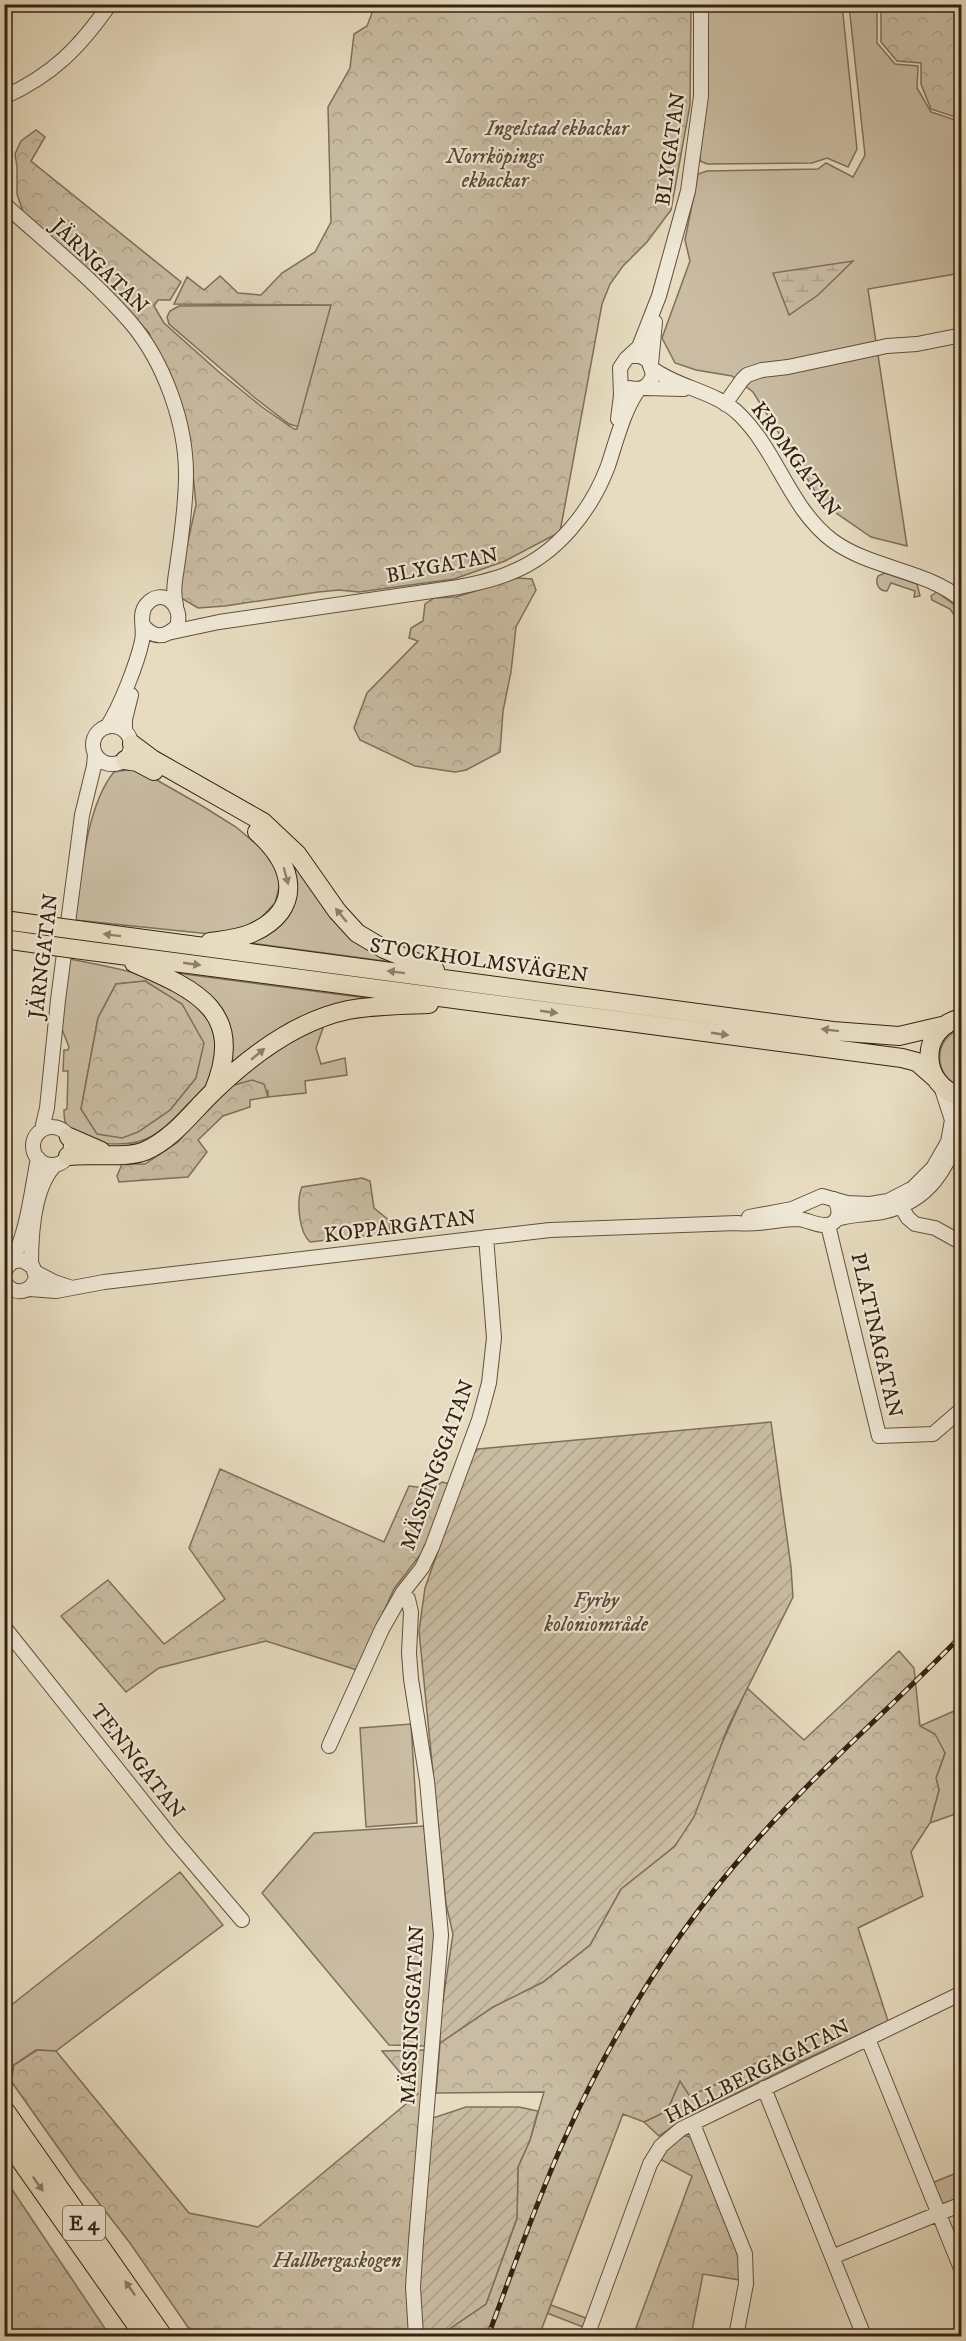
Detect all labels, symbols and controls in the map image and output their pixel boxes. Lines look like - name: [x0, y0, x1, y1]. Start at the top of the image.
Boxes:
- street label: BLYGATAN: [650, 91, 692, 207]
- park label: Ingelstad ekbackar: [484, 116, 630, 142]
- park label: Norrköpings ekbackar: [445, 144, 544, 194]
- street label: JÄRNGATAN: [44, 212, 154, 320]
- street label: KROMGATAN: [745, 397, 846, 522]
- street label: BLYGATAN: [384, 542, 501, 590]
- one-way arrow: [282, 867, 291, 885]
- street label: JÄRNGATAN: [22, 892, 65, 1022]
- one-way arrow: [335, 908, 348, 923]
- one-way arrow: [102, 930, 121, 939]
- street label: STOCKHOLMSVÄGEN: [368, 932, 590, 989]
- one-way arrow: [183, 960, 202, 969]
- one-way arrow: [387, 967, 406, 977]
- one-way arrow: [540, 1007, 559, 1016]
- one-way arrow: [821, 1025, 840, 1035]
- one-way arrow: [710, 1030, 729, 1039]
- one-way arrow: [250, 1048, 266, 1061]
- street label: KOPPARGATAN: [322, 1205, 478, 1249]
- street label: PLATINAGATAN: [844, 1250, 908, 1420]
- street label: MÄSSINGSGATAN: [394, 1376, 481, 1554]
- park label: Fyrby koloniområde: [543, 1588, 649, 1638]
- street label: TENNGATAN: [84, 1699, 190, 1824]
- street label: MÄSSINGSGATAN: [394, 1925, 431, 2105]
- street label: HALLBERGAGATAN: [660, 2014, 854, 2130]
- one-way arrow: [32, 2176, 44, 2192]
- road number: E 4: [63, 2206, 105, 2240]
- park label: Hallbergaskogen: [272, 2248, 402, 2274]
- one-way arrow: [124, 2281, 136, 2297]

